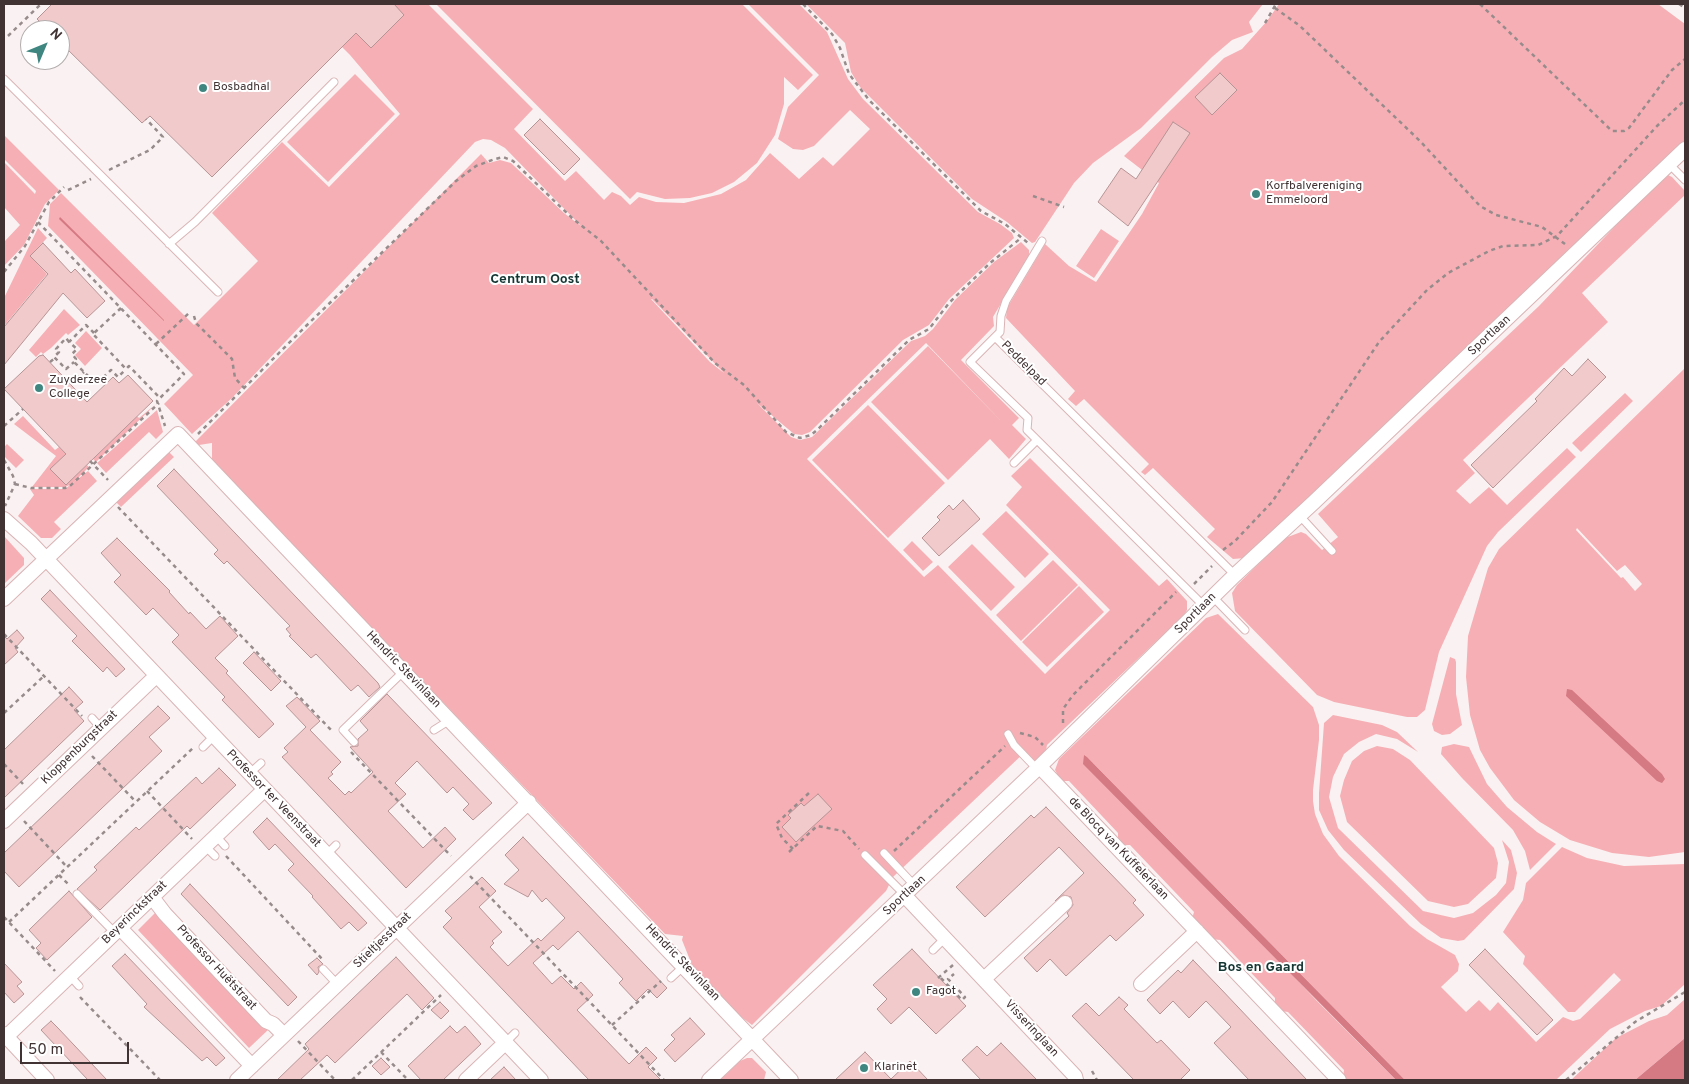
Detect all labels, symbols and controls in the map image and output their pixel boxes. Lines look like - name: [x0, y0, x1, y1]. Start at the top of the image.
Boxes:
- north arrow: [20, 20, 70, 70]
- text: N: [46, 25, 65, 44]
- place label: Bosbadhal: [213, 81, 270, 95]
- marker: Bosbadhal: [197, 82, 209, 94]
- place label: Korfbalvereniging Emmeloord: [1266, 180, 1362, 208]
- marker: Korfbalvereniging Emmeloord: [1250, 188, 1262, 200]
- district label: Centrum Oost: [490, 272, 580, 288]
- street label: Sportlaan: [1466, 313, 1514, 359]
- street label: Peddelpad: [998, 339, 1048, 389]
- place label: Zuyderzee College: [49, 374, 107, 402]
- marker: Zuyderzee College: [33, 382, 45, 394]
- street label: Sportlaan: [1172, 590, 1220, 638]
- street label: Hendric Stevinlaan: [363, 628, 443, 712]
- street label: Kloppenburgstraat: [39, 708, 121, 788]
- street label: Professor ter Veenstraat: [223, 747, 323, 851]
- street label: de Blocq van Kuffelerlaan: [1065, 794, 1171, 904]
- street label: Sportlaan: [881, 873, 929, 919]
- street label: Beyerinckstraat: [99, 878, 171, 948]
- street label: Stieltjesstraat: [351, 910, 415, 972]
- street label: Hendric Stevinlaan: [642, 921, 722, 1005]
- street label: Professor Huëtstraat: [173, 923, 259, 1013]
- district label: Bos en Gaard: [1218, 960, 1304, 976]
- place label: Fagot: [926, 985, 956, 999]
- marker: Fagot: [910, 986, 922, 998]
- street label: Visseringlaan: [1001, 998, 1061, 1060]
- scale bar: [22, 1032, 131, 1064]
- text: 50 m: [28, 1041, 63, 1060]
- place label: Klarinet: [874, 1061, 917, 1075]
- marker: Klarinet: [858, 1062, 870, 1074]

